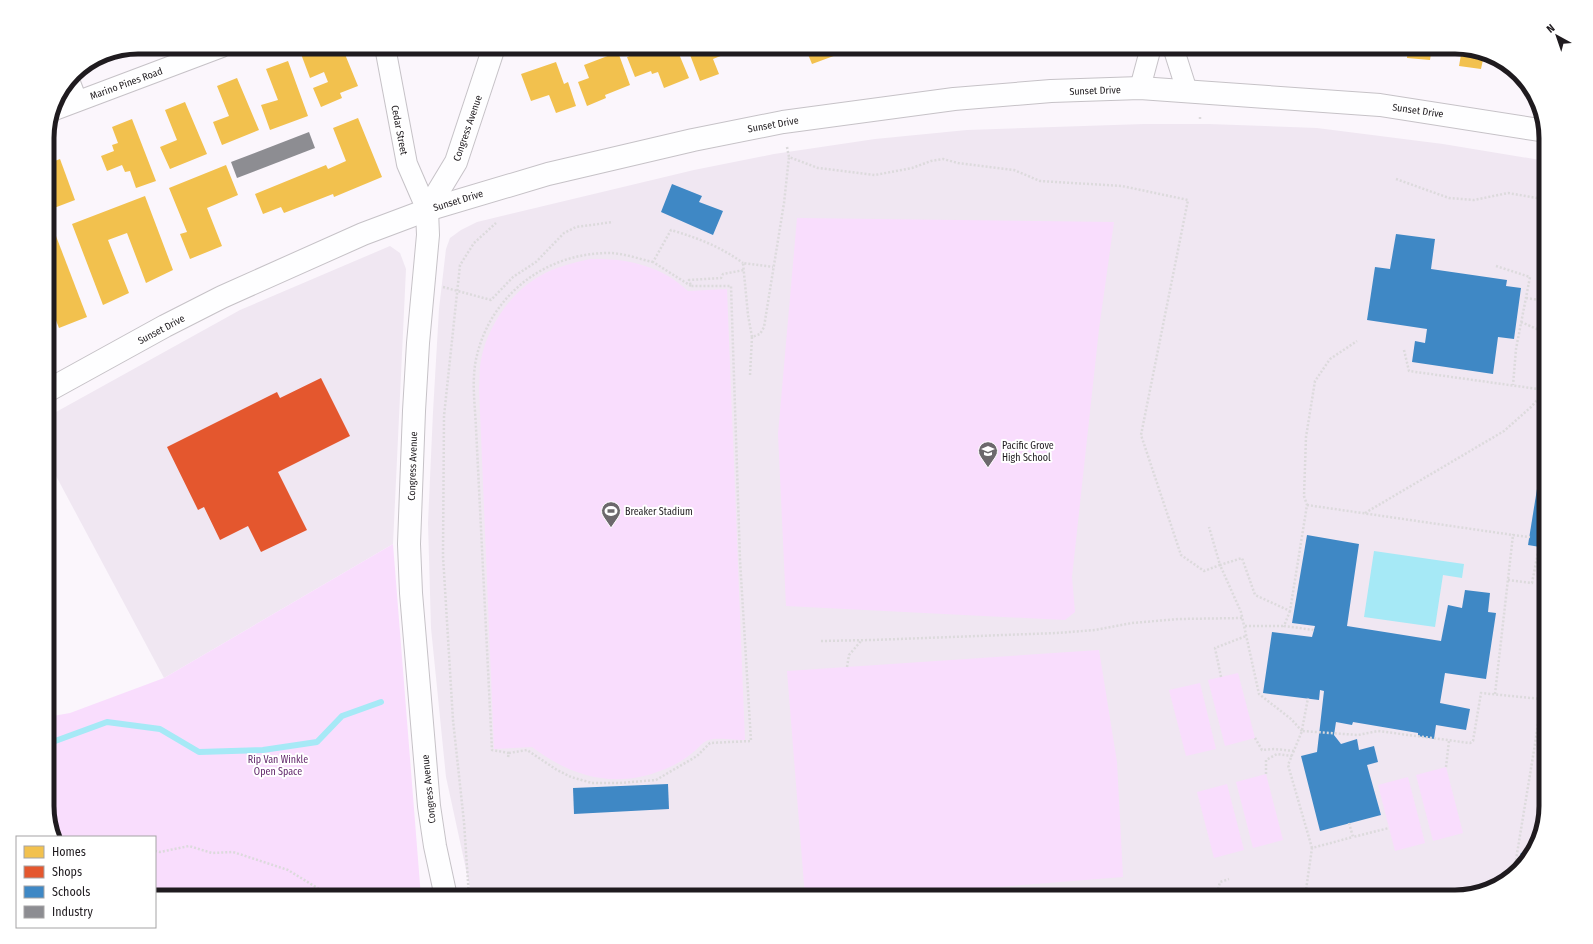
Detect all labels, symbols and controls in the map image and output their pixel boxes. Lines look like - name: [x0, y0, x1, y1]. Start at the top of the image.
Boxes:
- north arrow: [1537, 16, 1577, 56]
- text: N: [1544, 22, 1558, 36]
- street label: Marino Pines Road: [88, 65, 164, 103]
- street label: Sunset Drive: [1069, 84, 1121, 98]
- street label: Congress Avenue: [451, 94, 485, 163]
- street label: Sunset Drive: [1392, 101, 1444, 121]
- street label: Cedar Street: [388, 104, 410, 157]
- street label: Sunset Drive: [747, 115, 800, 135]
- street label: Sunset Drive: [432, 188, 485, 214]
- street label: Sunset Drive: [136, 312, 187, 347]
- street label: Congress Avenue: [406, 431, 420, 501]
- school or university icon: Pacific Grove High School: [977, 440, 999, 468]
- place label: Pacific Grove High School: [1002, 440, 1054, 464]
- sports icon: Breaker Stadium: [600, 500, 622, 528]
- place label: Breaker Stadium: [625, 506, 693, 518]
- park label: Rip Van Winkle Open Space: [248, 754, 308, 778]
- street label: Congress Avenue: [419, 754, 439, 824]
- legend: [16, 836, 156, 928]
- text: Homes: [52, 845, 86, 859]
- text: Shops: [52, 865, 82, 879]
- text: Schools: [52, 885, 90, 899]
- text: Industry: [52, 905, 93, 919]

